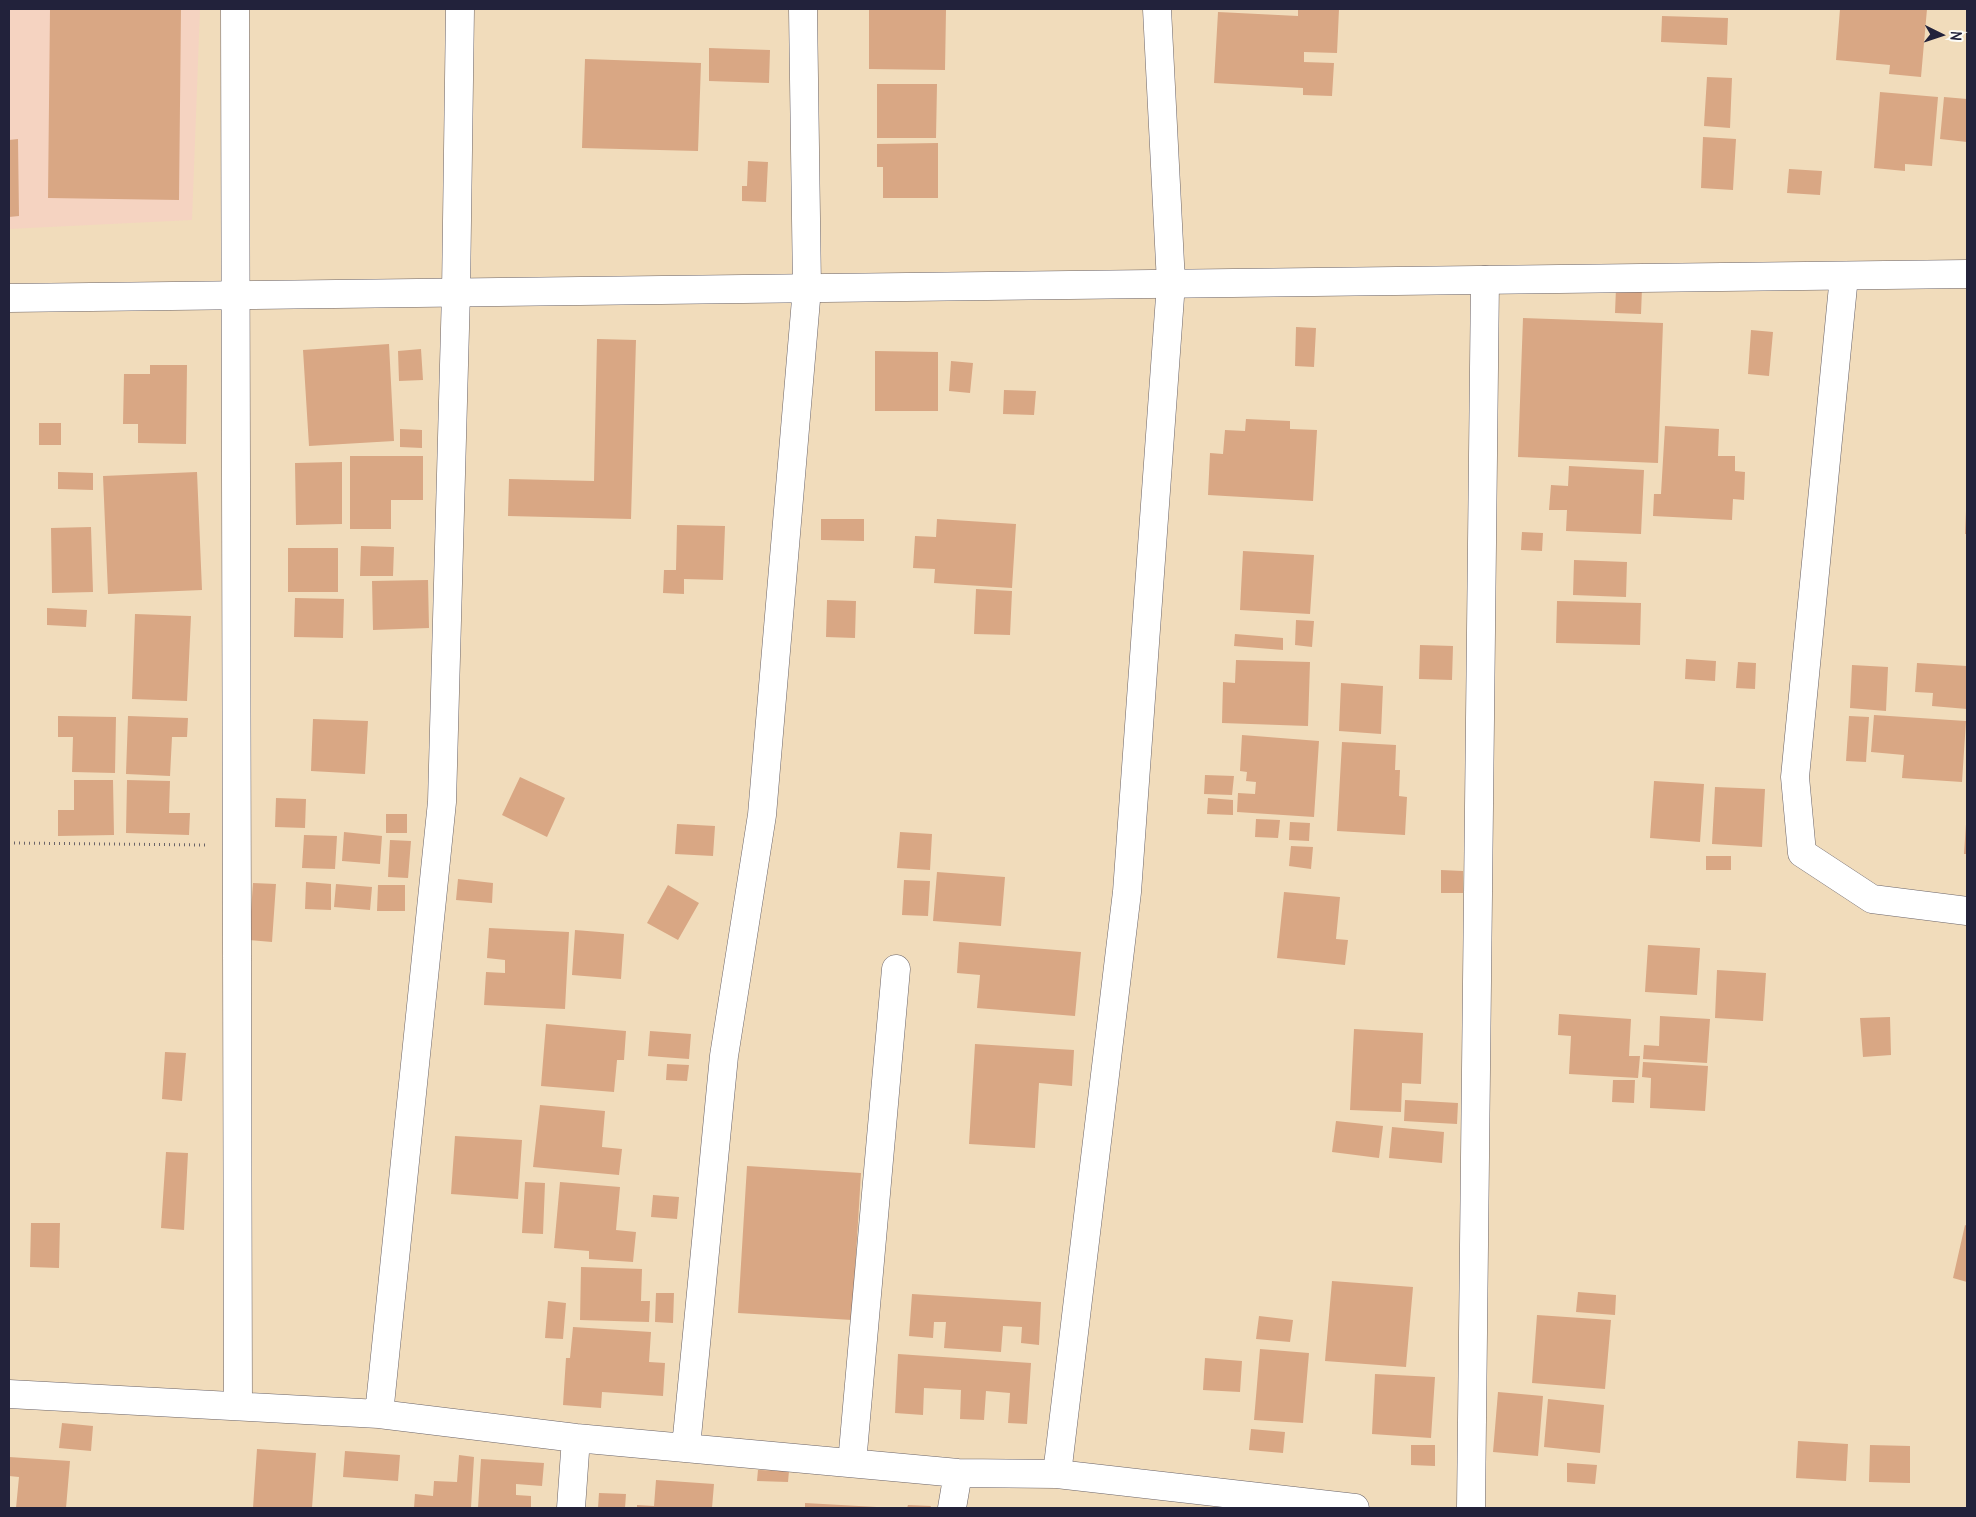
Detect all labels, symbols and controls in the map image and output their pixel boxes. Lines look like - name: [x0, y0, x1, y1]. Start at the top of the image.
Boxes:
- north arrow: [1916, 10, 1966, 60]
- text: N: [1947, 31, 1965, 42]

